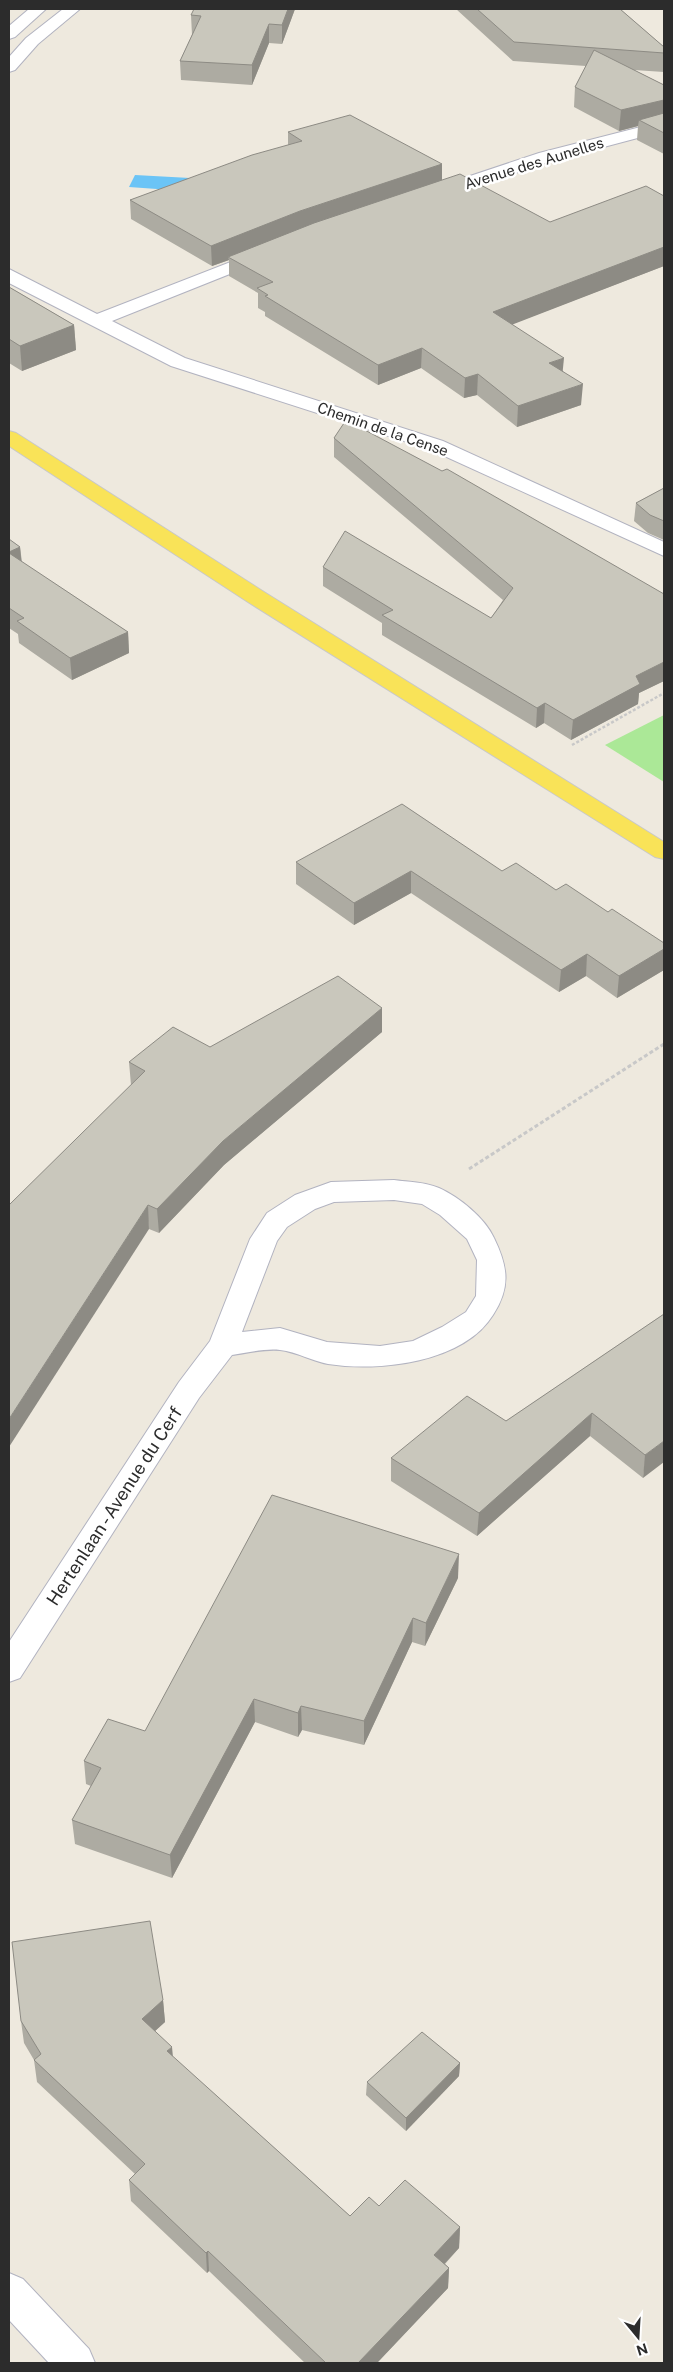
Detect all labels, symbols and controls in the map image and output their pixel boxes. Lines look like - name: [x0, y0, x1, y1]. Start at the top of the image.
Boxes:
- street label: Avenue des Aunelles: [462, 134, 606, 192]
- street label: Chemin de la Cense: [315, 399, 451, 459]
- street label: Hertenlaan - Avenue du Cerf: [42, 1403, 186, 1609]
- north arrow: [613, 2312, 663, 2362]
- text: N: [634, 2340, 650, 2359]

